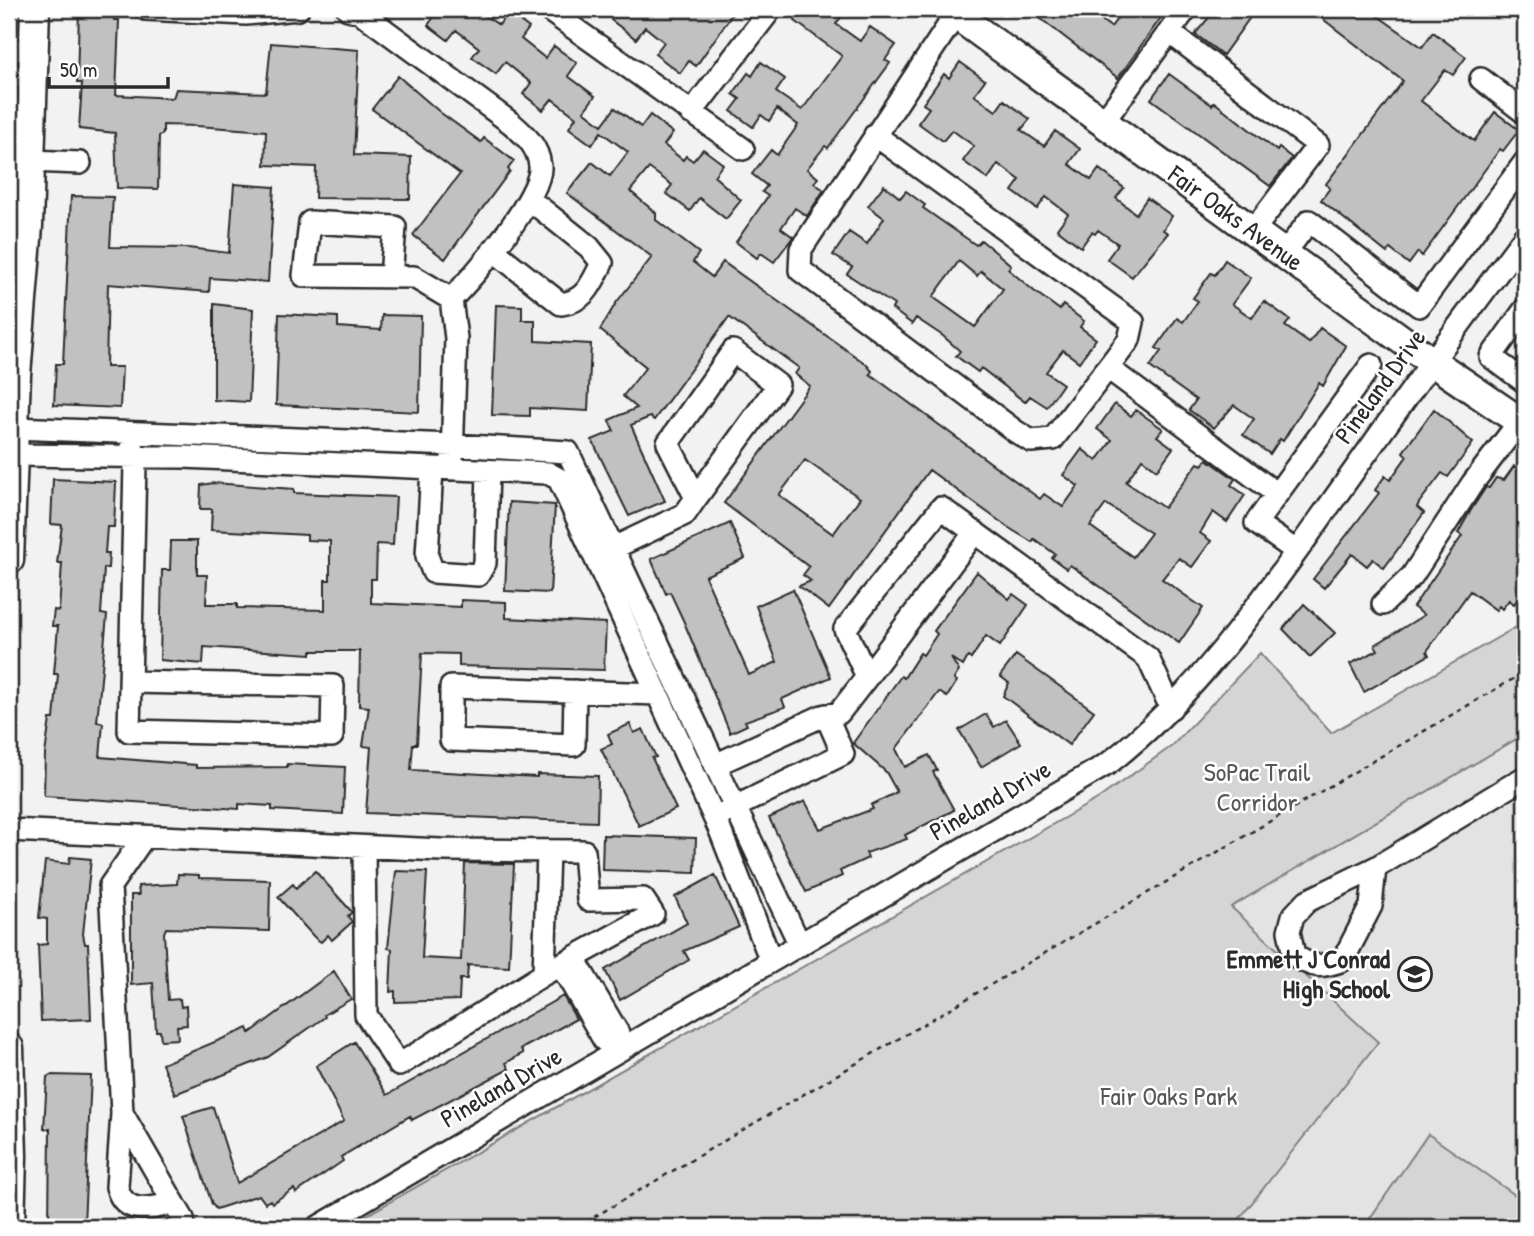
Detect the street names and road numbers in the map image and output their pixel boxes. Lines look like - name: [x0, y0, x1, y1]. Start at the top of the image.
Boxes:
- street label: Fair Oaks Avenue: [1161, 156, 1311, 279]
- street label: Pineland Drive: [1326, 321, 1433, 450]
- street label: Pineland Drive: [923, 751, 1057, 848]
- street label: Pineland Drive: [434, 1038, 568, 1135]

